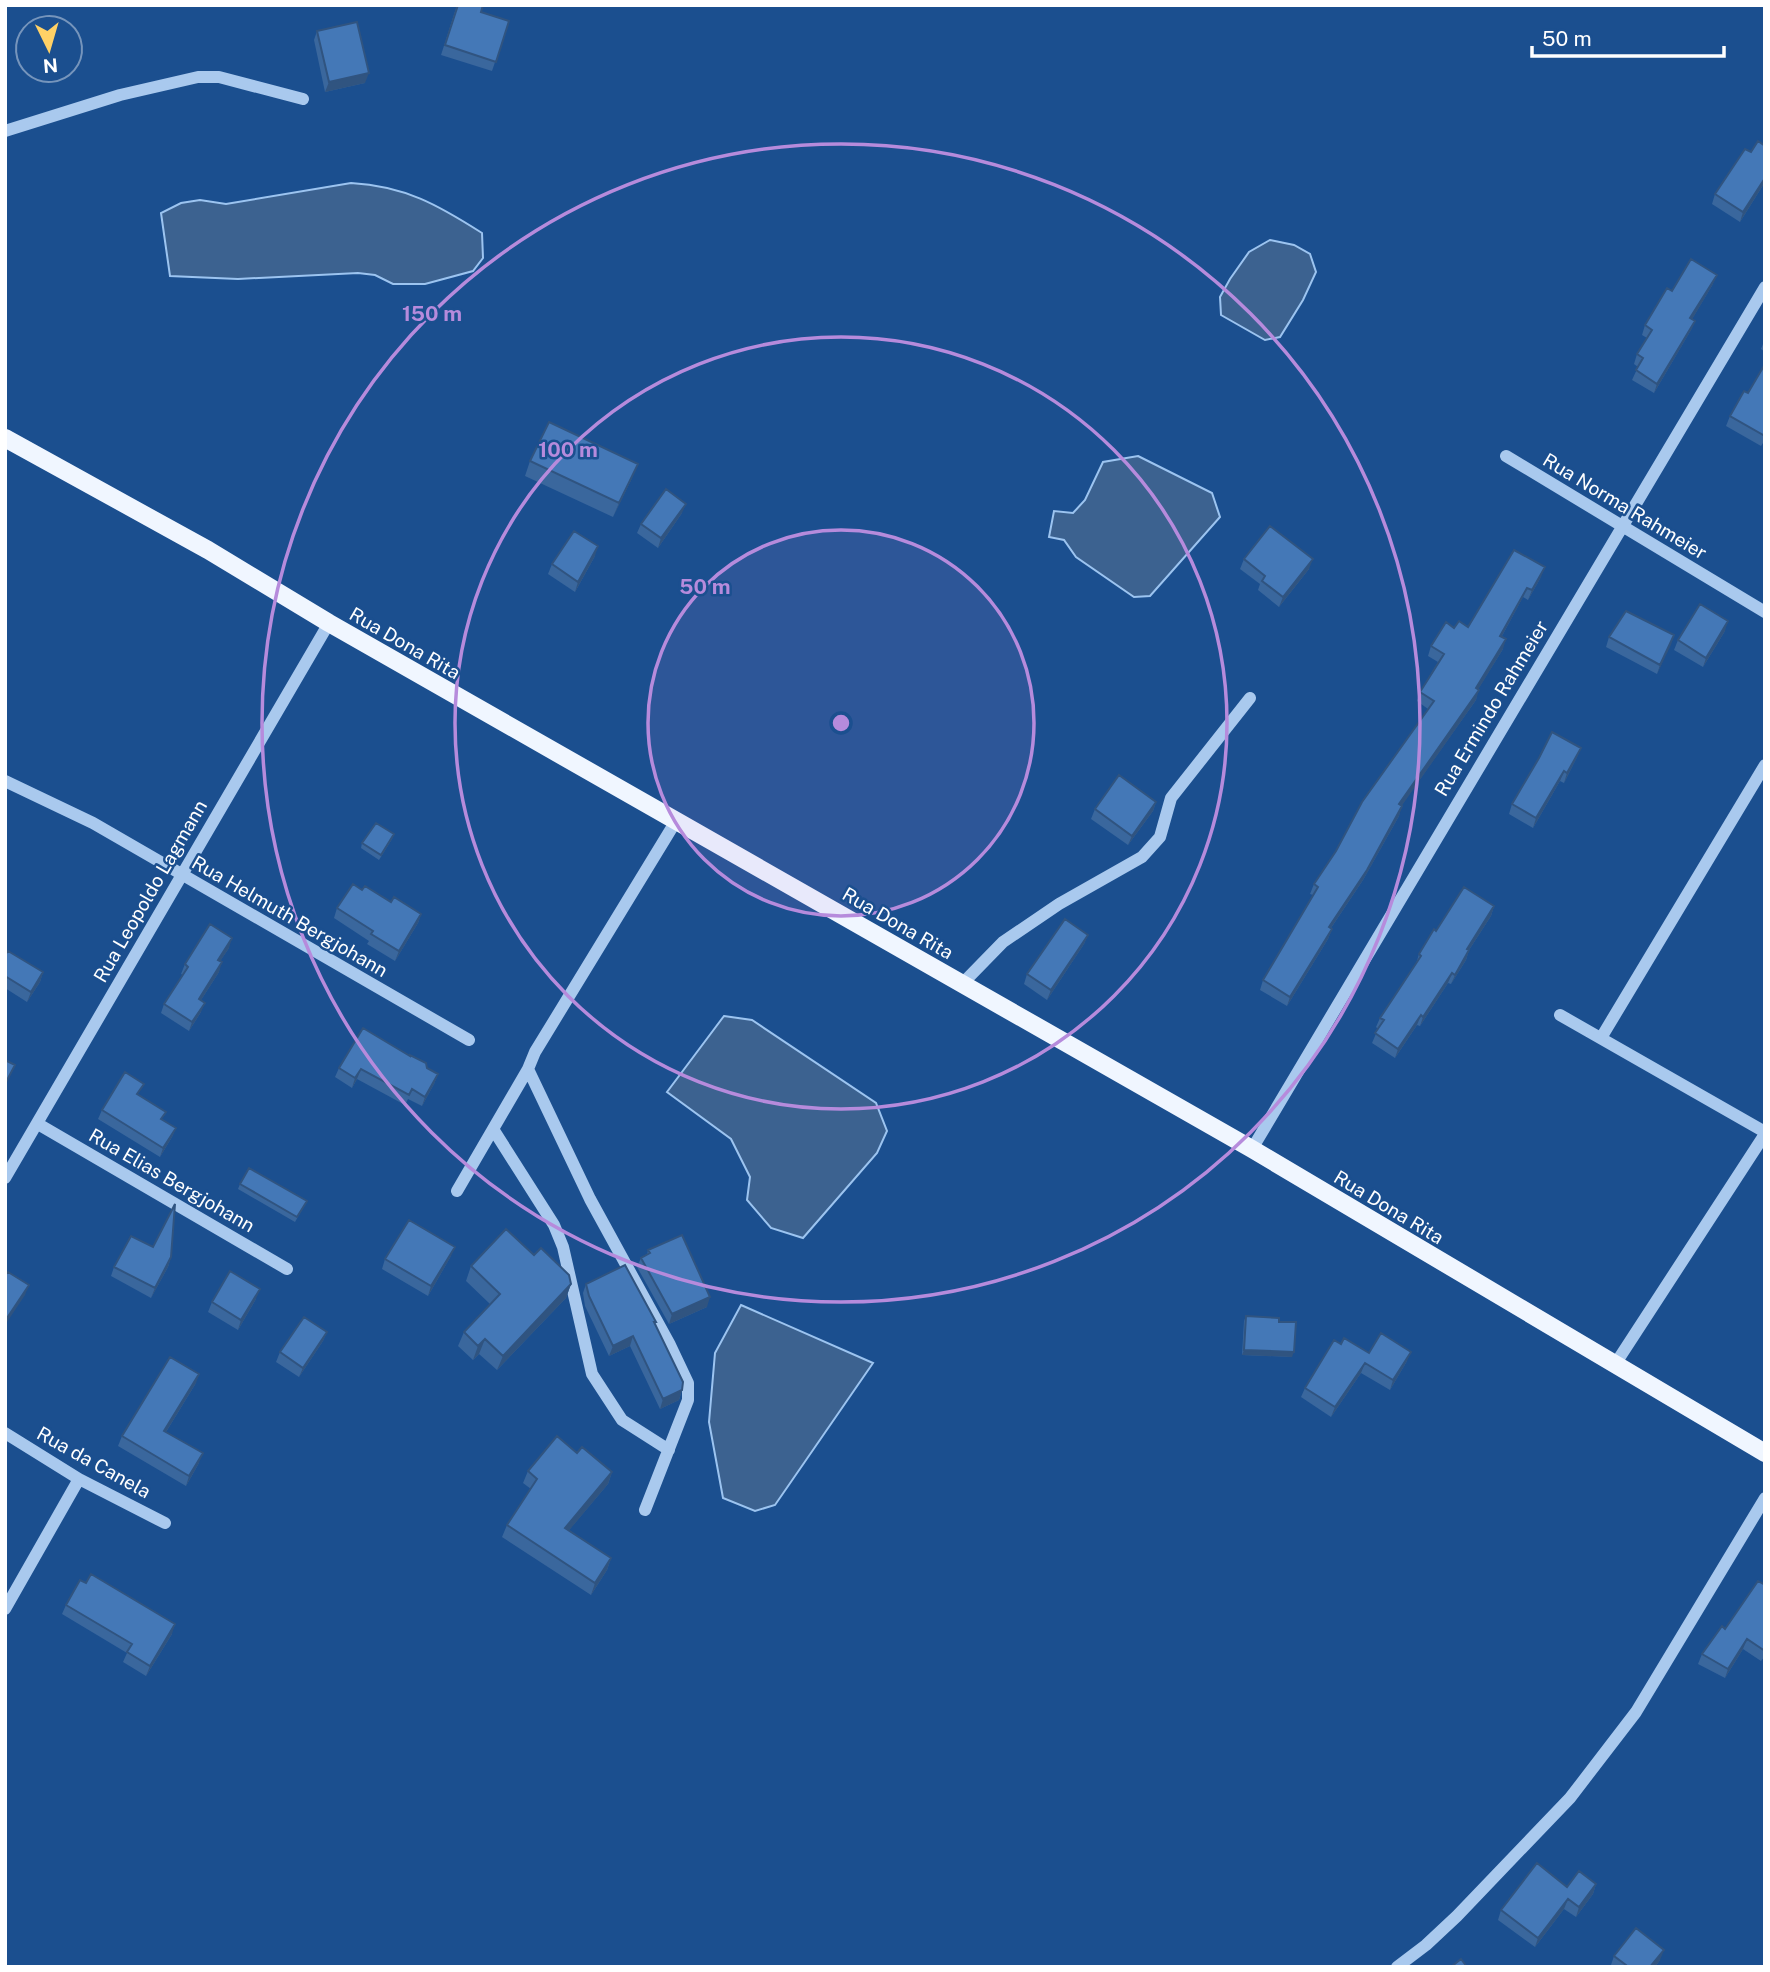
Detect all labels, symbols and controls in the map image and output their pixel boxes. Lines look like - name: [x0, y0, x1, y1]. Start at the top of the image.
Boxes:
- north arrow: [14, 14, 84, 84]
- scale bar: [1532, 14, 1724, 58]
- text: 50 m: [1542, 26, 1592, 51]
- text: N: [42, 54, 59, 78]
- text: 150 m: [402, 301, 462, 326]
- text: 100 m: [538, 437, 598, 462]
- street label: Rua Norma Rahmeier: [1539, 448, 1711, 564]
- text: 50 m: [679, 574, 731, 599]
- street label: Rua Dona Rita: [346, 602, 464, 684]
- street label: Rua Ermindo Rahmeier: [1430, 616, 1552, 800]
- centre of rings: [829, 711, 853, 735]
- street label: Rua Leopoldo Lagmann: [89, 796, 211, 986]
- street label: Rua Helmuth Bergjohann: [188, 851, 392, 981]
- street label: Rua Dona Rita: [839, 882, 957, 964]
- street label: Rua Elias Bergjohann: [85, 1124, 259, 1236]
- street label: Rua Dona Rita: [1330, 1166, 1448, 1248]
- street label: Rua da Canela: [33, 1422, 155, 1502]

